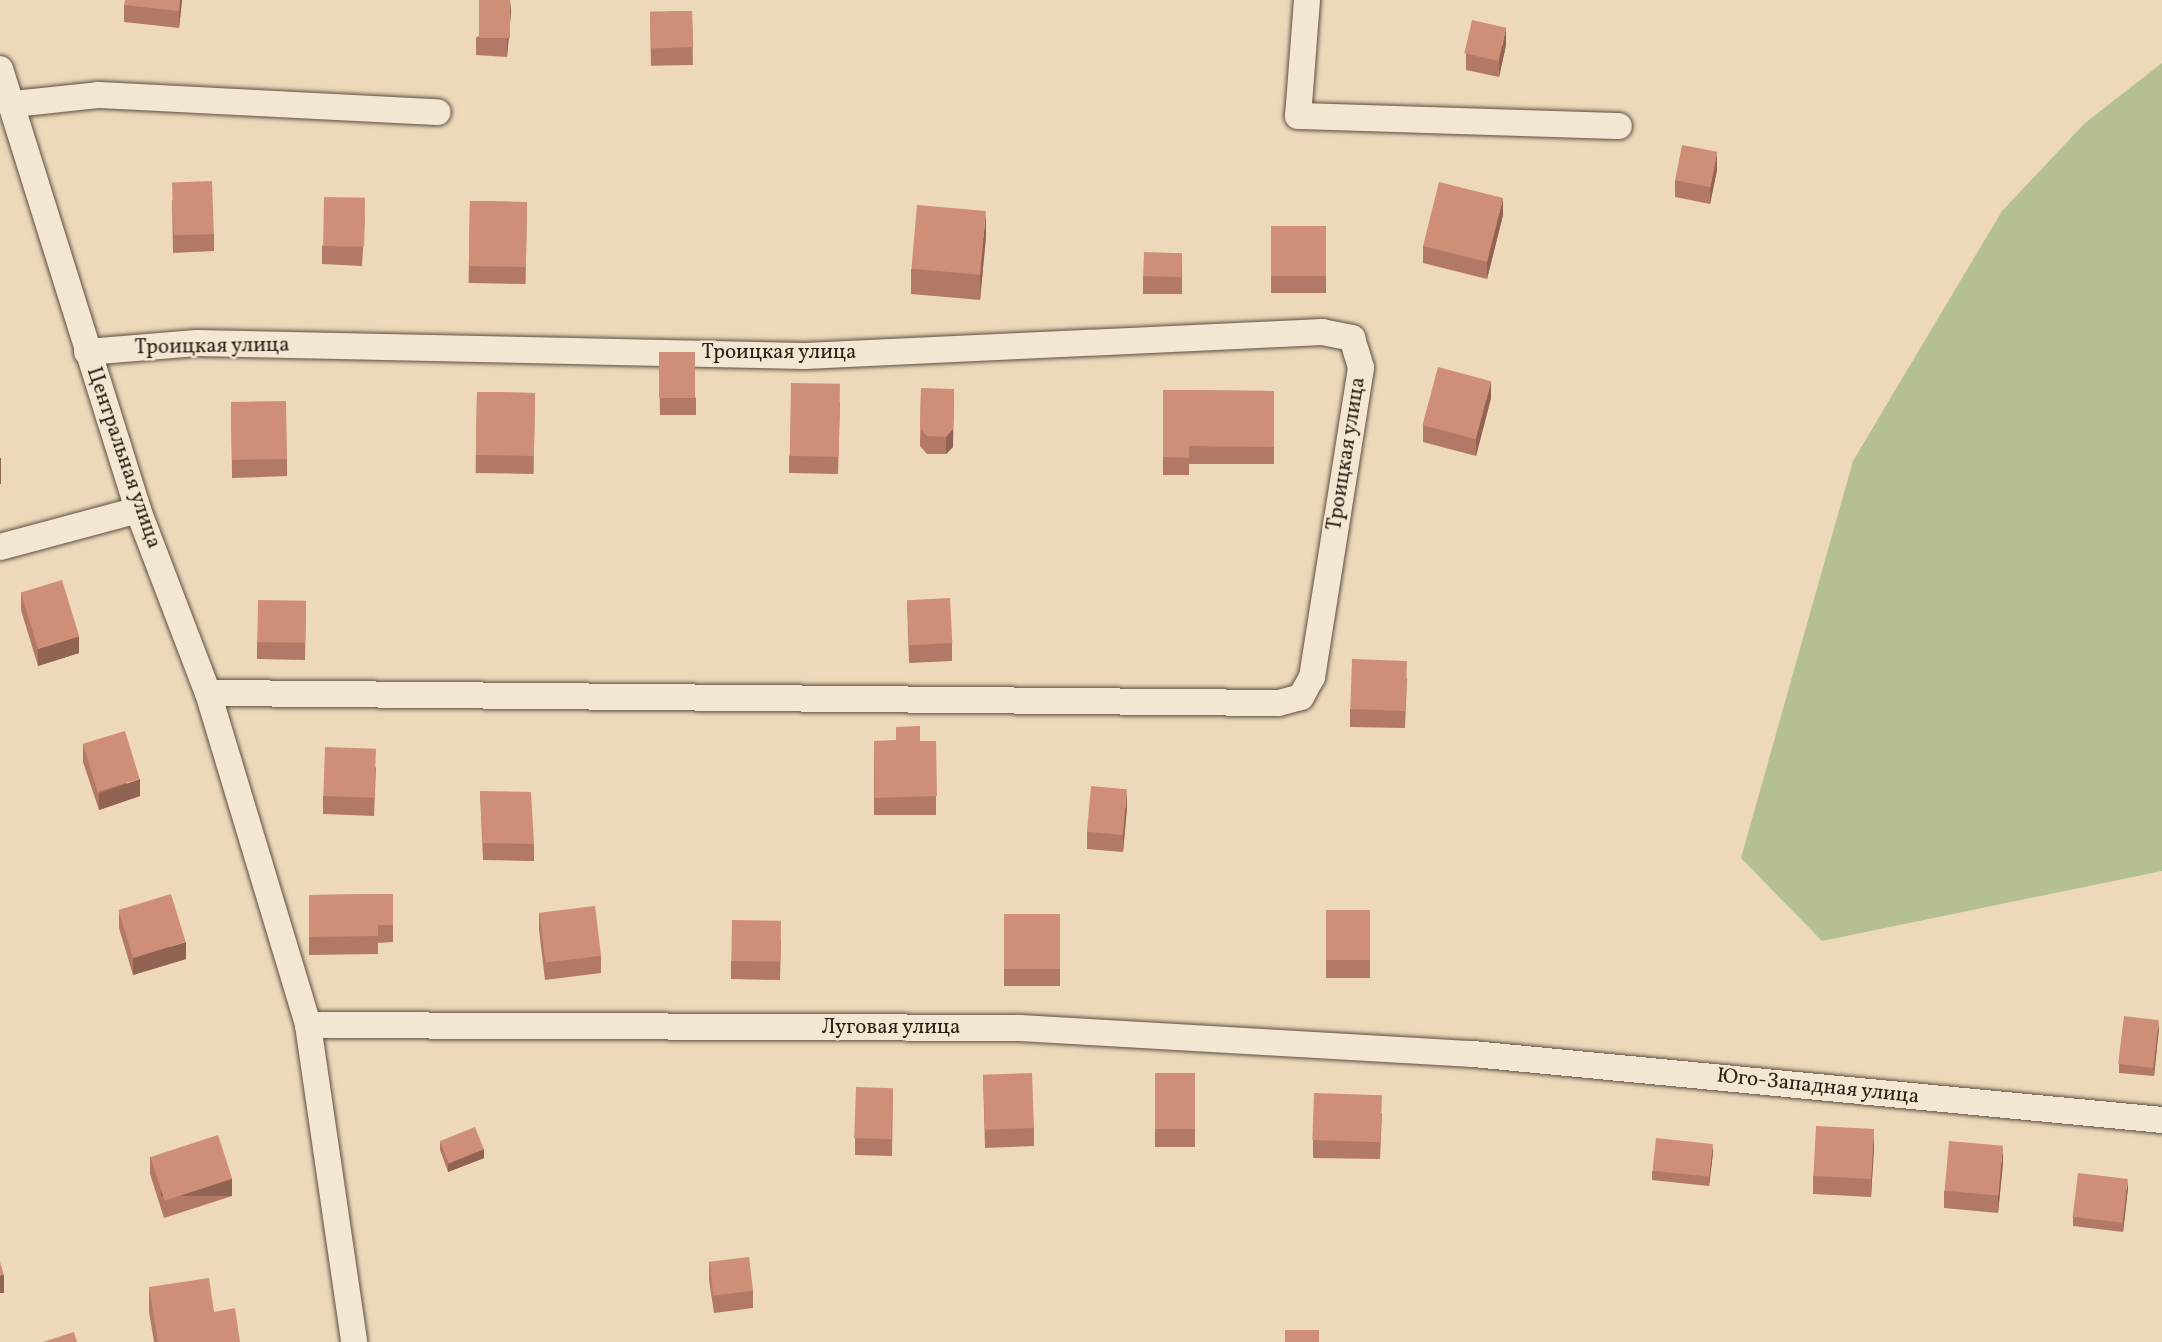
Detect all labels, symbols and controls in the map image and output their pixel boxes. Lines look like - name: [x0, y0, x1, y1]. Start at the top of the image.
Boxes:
- street label: Троицкая улица: [134, 333, 290, 361]
- street label: Троицкая улица: [701, 340, 857, 366]
- street label: Центральная улица: [80, 364, 166, 552]
- street label: Троицкая улица: [1322, 375, 1372, 533]
- street label: Луговая улица: [821, 1015, 961, 1041]
- street label: Юго-Западная улица: [1715, 1064, 1921, 1110]

